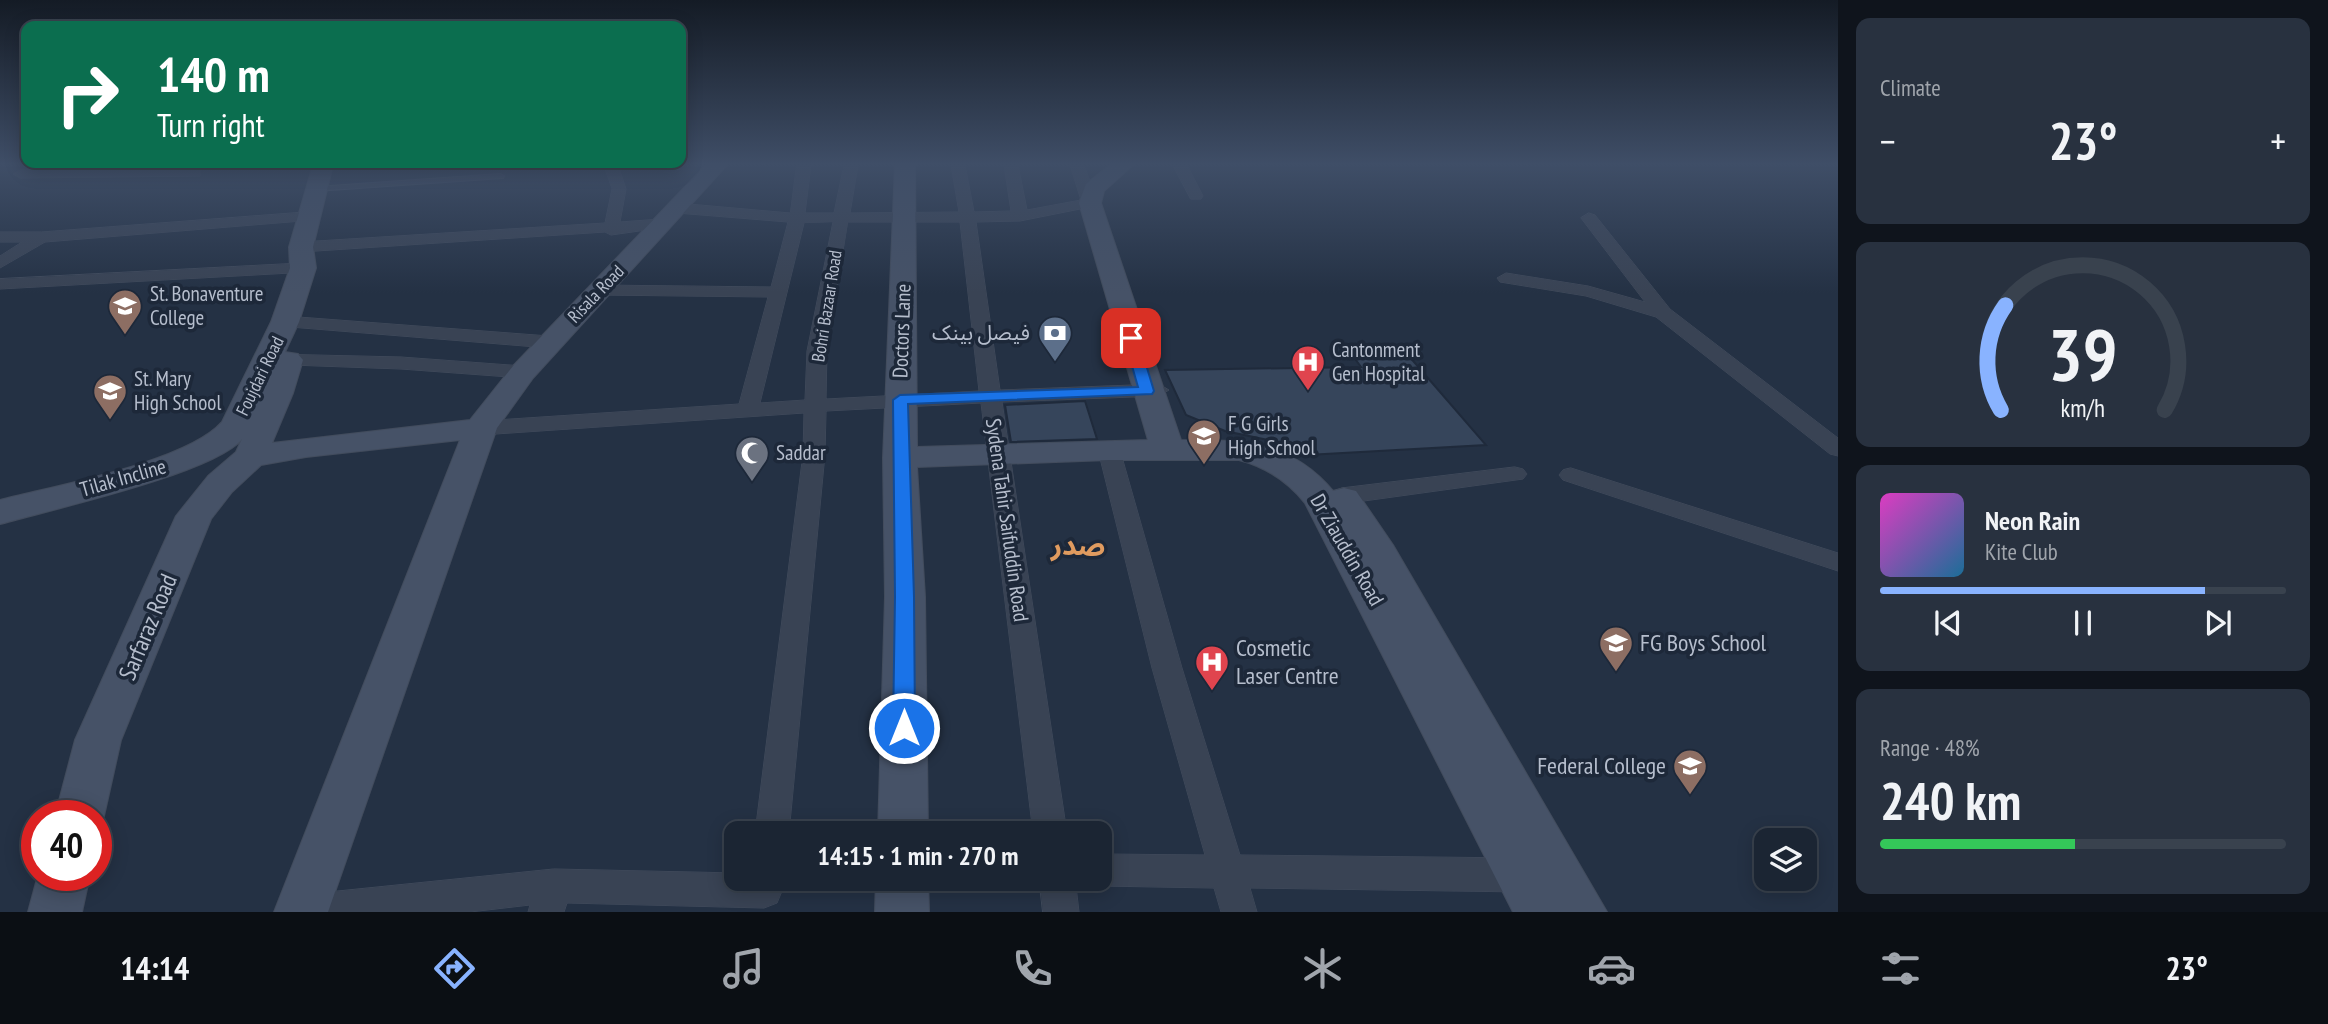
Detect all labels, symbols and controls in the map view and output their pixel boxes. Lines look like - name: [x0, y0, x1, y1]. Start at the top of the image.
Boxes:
- text: 140 m: [157, 42, 270, 106]
- icon: right: [42, 49, 133, 140]
- text: Climate: [1880, 73, 1941, 102]
- text: Turn right: [157, 104, 265, 146]
- text: 23°: [2049, 107, 2117, 174]
- text: −: [1880, 116, 1896, 165]
- text: +: [2270, 116, 2286, 165]
- street label: Bohri Bazaar Road: [806, 248, 847, 363]
- street label: Risala Road: [562, 260, 629, 327]
- place label: St. Bonaventure College: [150, 280, 264, 331]
- street label: Doctors Lane: [886, 283, 917, 379]
- school or university icon: St. Bonaventure College: [106, 287, 144, 336]
- text: 39: [2048, 307, 2118, 401]
- pin: [1101, 308, 1161, 368]
- bank icon: فیصل بینک: [1036, 314, 1074, 363]
- place label: فیصل بینک: [932, 319, 1030, 346]
- icon: arrive: [1112, 319, 1150, 357]
- street label: Foujdari Road: [231, 332, 289, 419]
- place label: Cantonment Gen Hospital: [1332, 336, 1425, 387]
- hospital icon: Cantonment Gen Hospital: [1289, 343, 1327, 392]
- place label: St. Mary High School: [134, 365, 221, 416]
- school or university icon: St. Mary High School: [91, 372, 129, 421]
- text: km/h: [2061, 392, 2105, 424]
- place label: F G Girls High School: [1228, 410, 1315, 461]
- street label: Sydena Tahir Saifuddin Road: [980, 417, 1035, 623]
- school or university icon: F G Girls High School: [1185, 417, 1223, 466]
- mosque icon: Saddar: [733, 434, 771, 483]
- place label: Saddar: [776, 439, 826, 466]
- street label: Tilak Incline: [77, 452, 169, 503]
- street label: Dr Ziauddin Road: [1305, 489, 1390, 610]
- text: Neon Rain: [1985, 504, 2080, 537]
- district label: صدر: [1050, 526, 1105, 563]
- text: Kite Club: [1985, 537, 2058, 566]
- street label: Sarfaraz Road: [111, 569, 184, 685]
- icon: previous: [1929, 604, 1967, 642]
- icon: pause: [2064, 604, 2102, 642]
- icon: next: [2199, 604, 2237, 642]
- school or university icon: FG Boys School: [1597, 624, 1635, 673]
- place label: FG Boys School: [1640, 627, 1767, 658]
- place label: Cosmetic Laser Centre: [1236, 632, 1339, 691]
- hospital icon: Cosmetic Laser Centre: [1193, 643, 1231, 692]
- position arrow: [867, 691, 941, 765]
- text: Range · 48%: [1880, 733, 1980, 762]
- school or university icon: Federal College: [1671, 747, 1709, 796]
- place label: Federal College: [1537, 750, 1666, 781]
- text: 240 km: [1880, 767, 2021, 834]
- speed limit sign: 40: [21, 800, 112, 891]
- map controls: [1754, 828, 1817, 891]
- button: layers: [1754, 828, 1817, 891]
- text: 14:15 · 1 min · 270 m: [818, 839, 1018, 872]
- icon: directions: [430, 944, 479, 993]
- icon: music: [719, 944, 768, 993]
- icon: phone: [1008, 944, 1057, 993]
- icon: climate: [1298, 944, 1347, 993]
- icon: car: [1587, 944, 1636, 993]
- icon: filters: [1876, 944, 1925, 993]
- text: 14:14: [120, 947, 189, 989]
- text: 23°: [2166, 947, 2208, 989]

